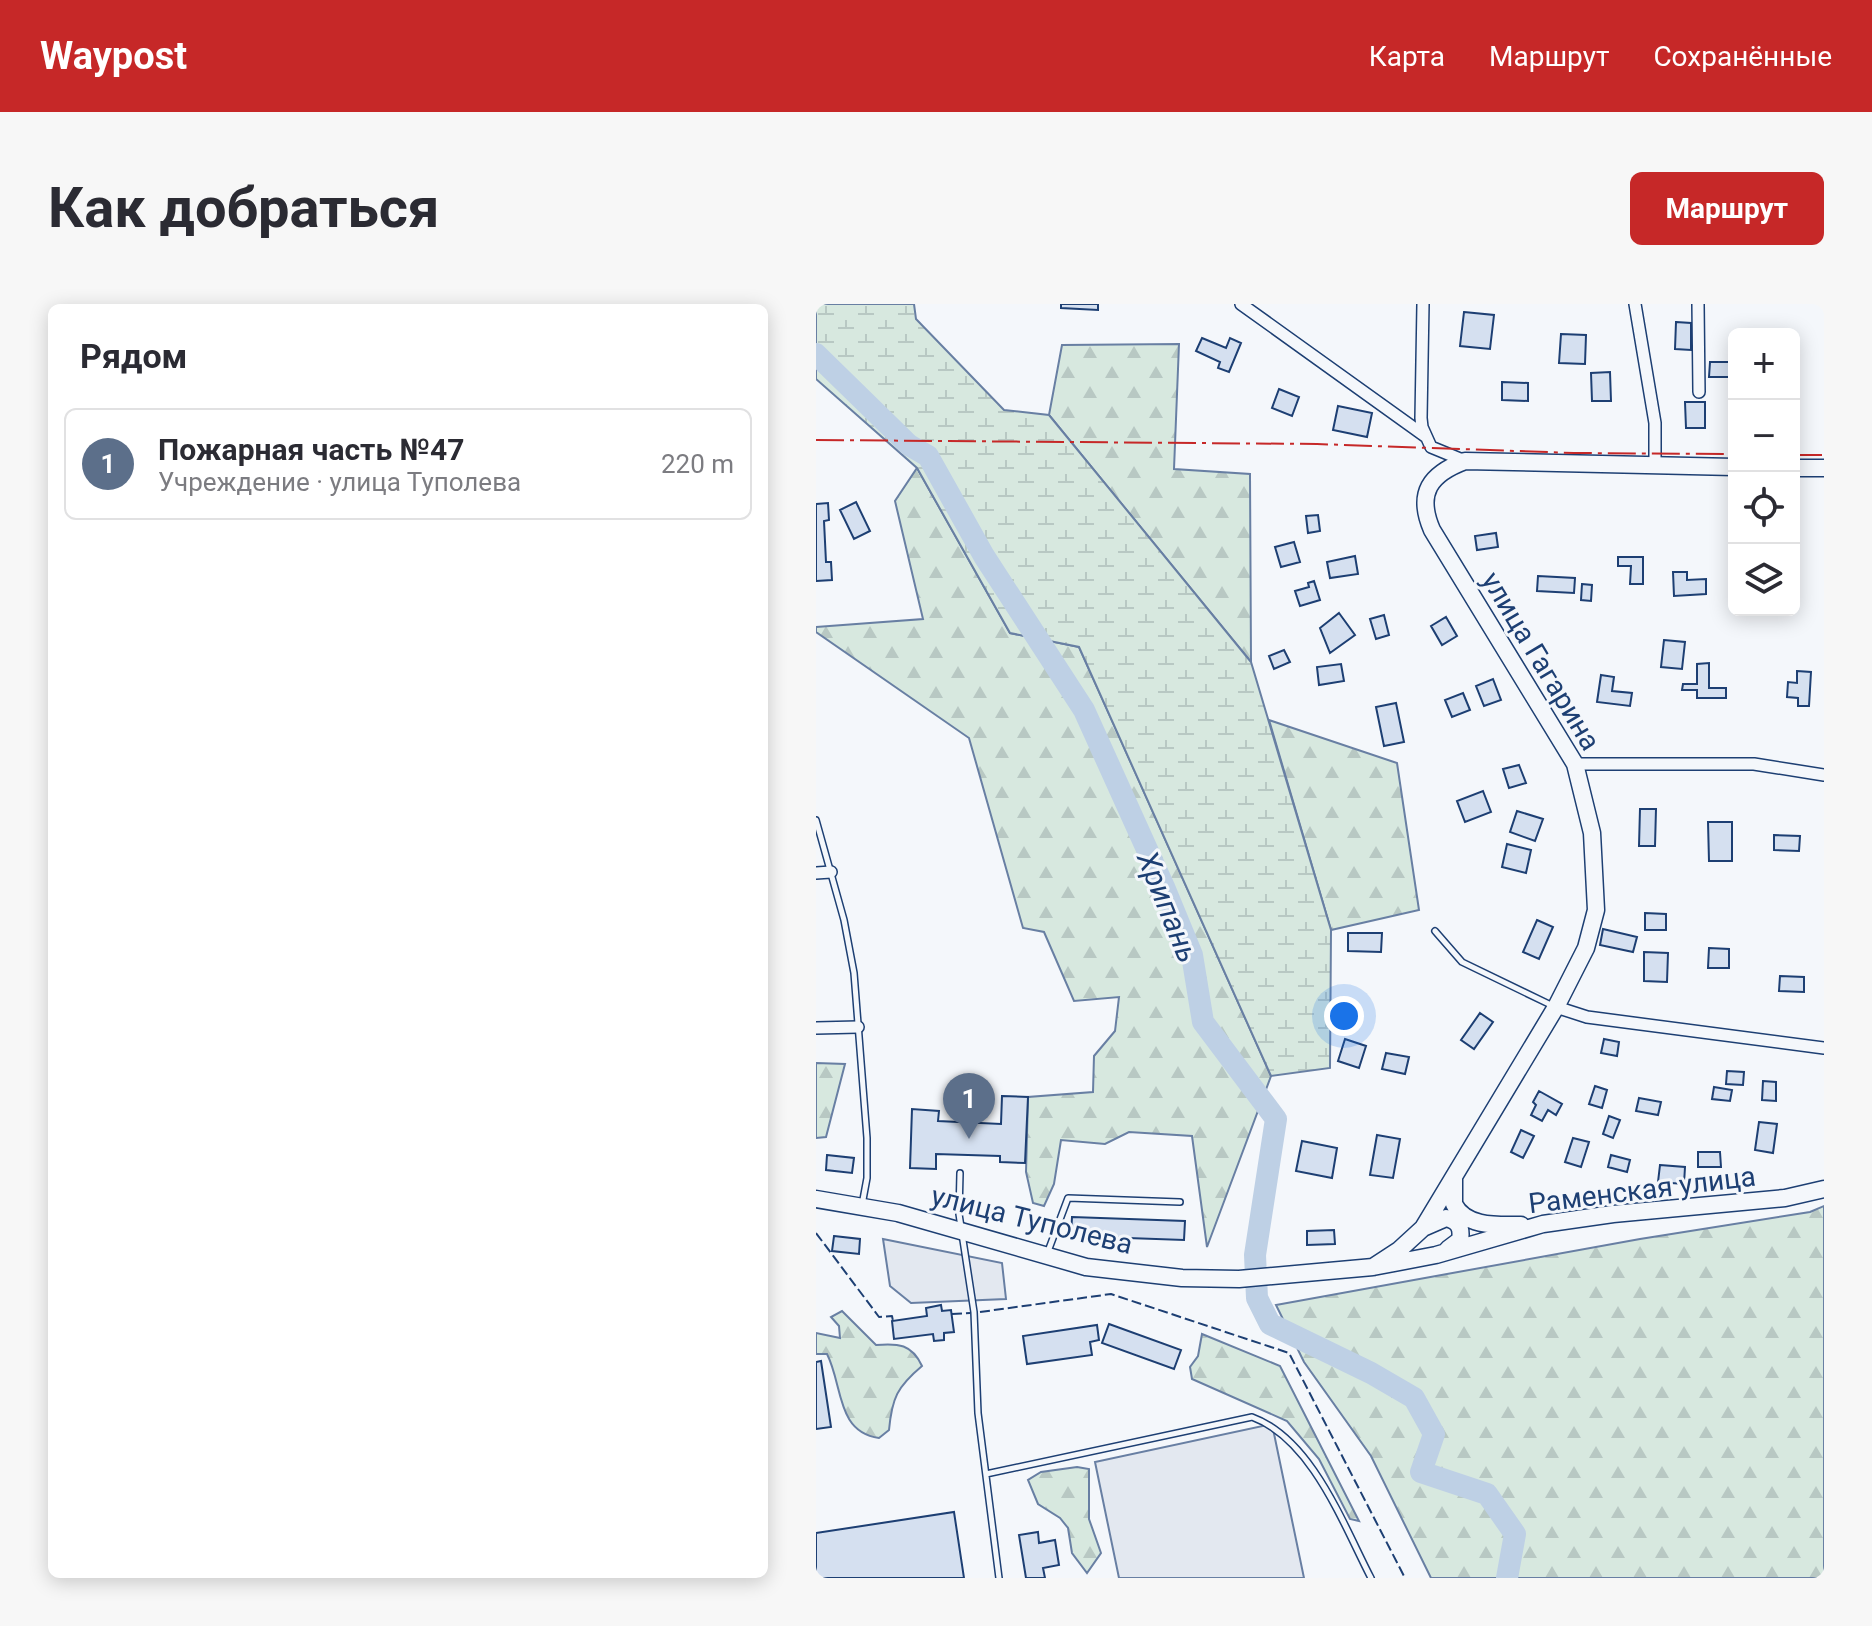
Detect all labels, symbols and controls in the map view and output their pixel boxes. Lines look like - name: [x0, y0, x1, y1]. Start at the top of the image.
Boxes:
- text: Waypost: [40, 34, 187, 78]
- text: Карта: [1369, 40, 1445, 73]
- text: Маршрут: [1489, 40, 1609, 73]
- text: Сохранённые: [1653, 40, 1832, 73]
- button: Маршрут: [1630, 172, 1824, 245]
- text: Как добраться: [48, 175, 439, 241]
- map controls: [1728, 328, 1800, 616]
- button: +: [1728, 328, 1800, 400]
- text: Рядом: [80, 336, 187, 376]
- button: −: [1728, 400, 1800, 472]
- text: Пожарная часть №47: [158, 432, 464, 467]
- text: 1: [101, 449, 115, 479]
- text: 220 m: [661, 449, 734, 479]
- text: Учреждение · улица Туполева: [158, 467, 521, 497]
- button: locate: [1728, 472, 1800, 544]
- button: layers: [1728, 544, 1800, 616]
- street label: улица Гагарина: [1475, 566, 1607, 756]
- water label: Хрипань: [1130, 845, 1206, 968]
- your location: [1324, 996, 1364, 1036]
- pin: 1: [943, 1073, 995, 1139]
- street label: Раменская улица: [1526, 1160, 1758, 1220]
- street label: улица Туполева: [928, 1179, 1136, 1261]

